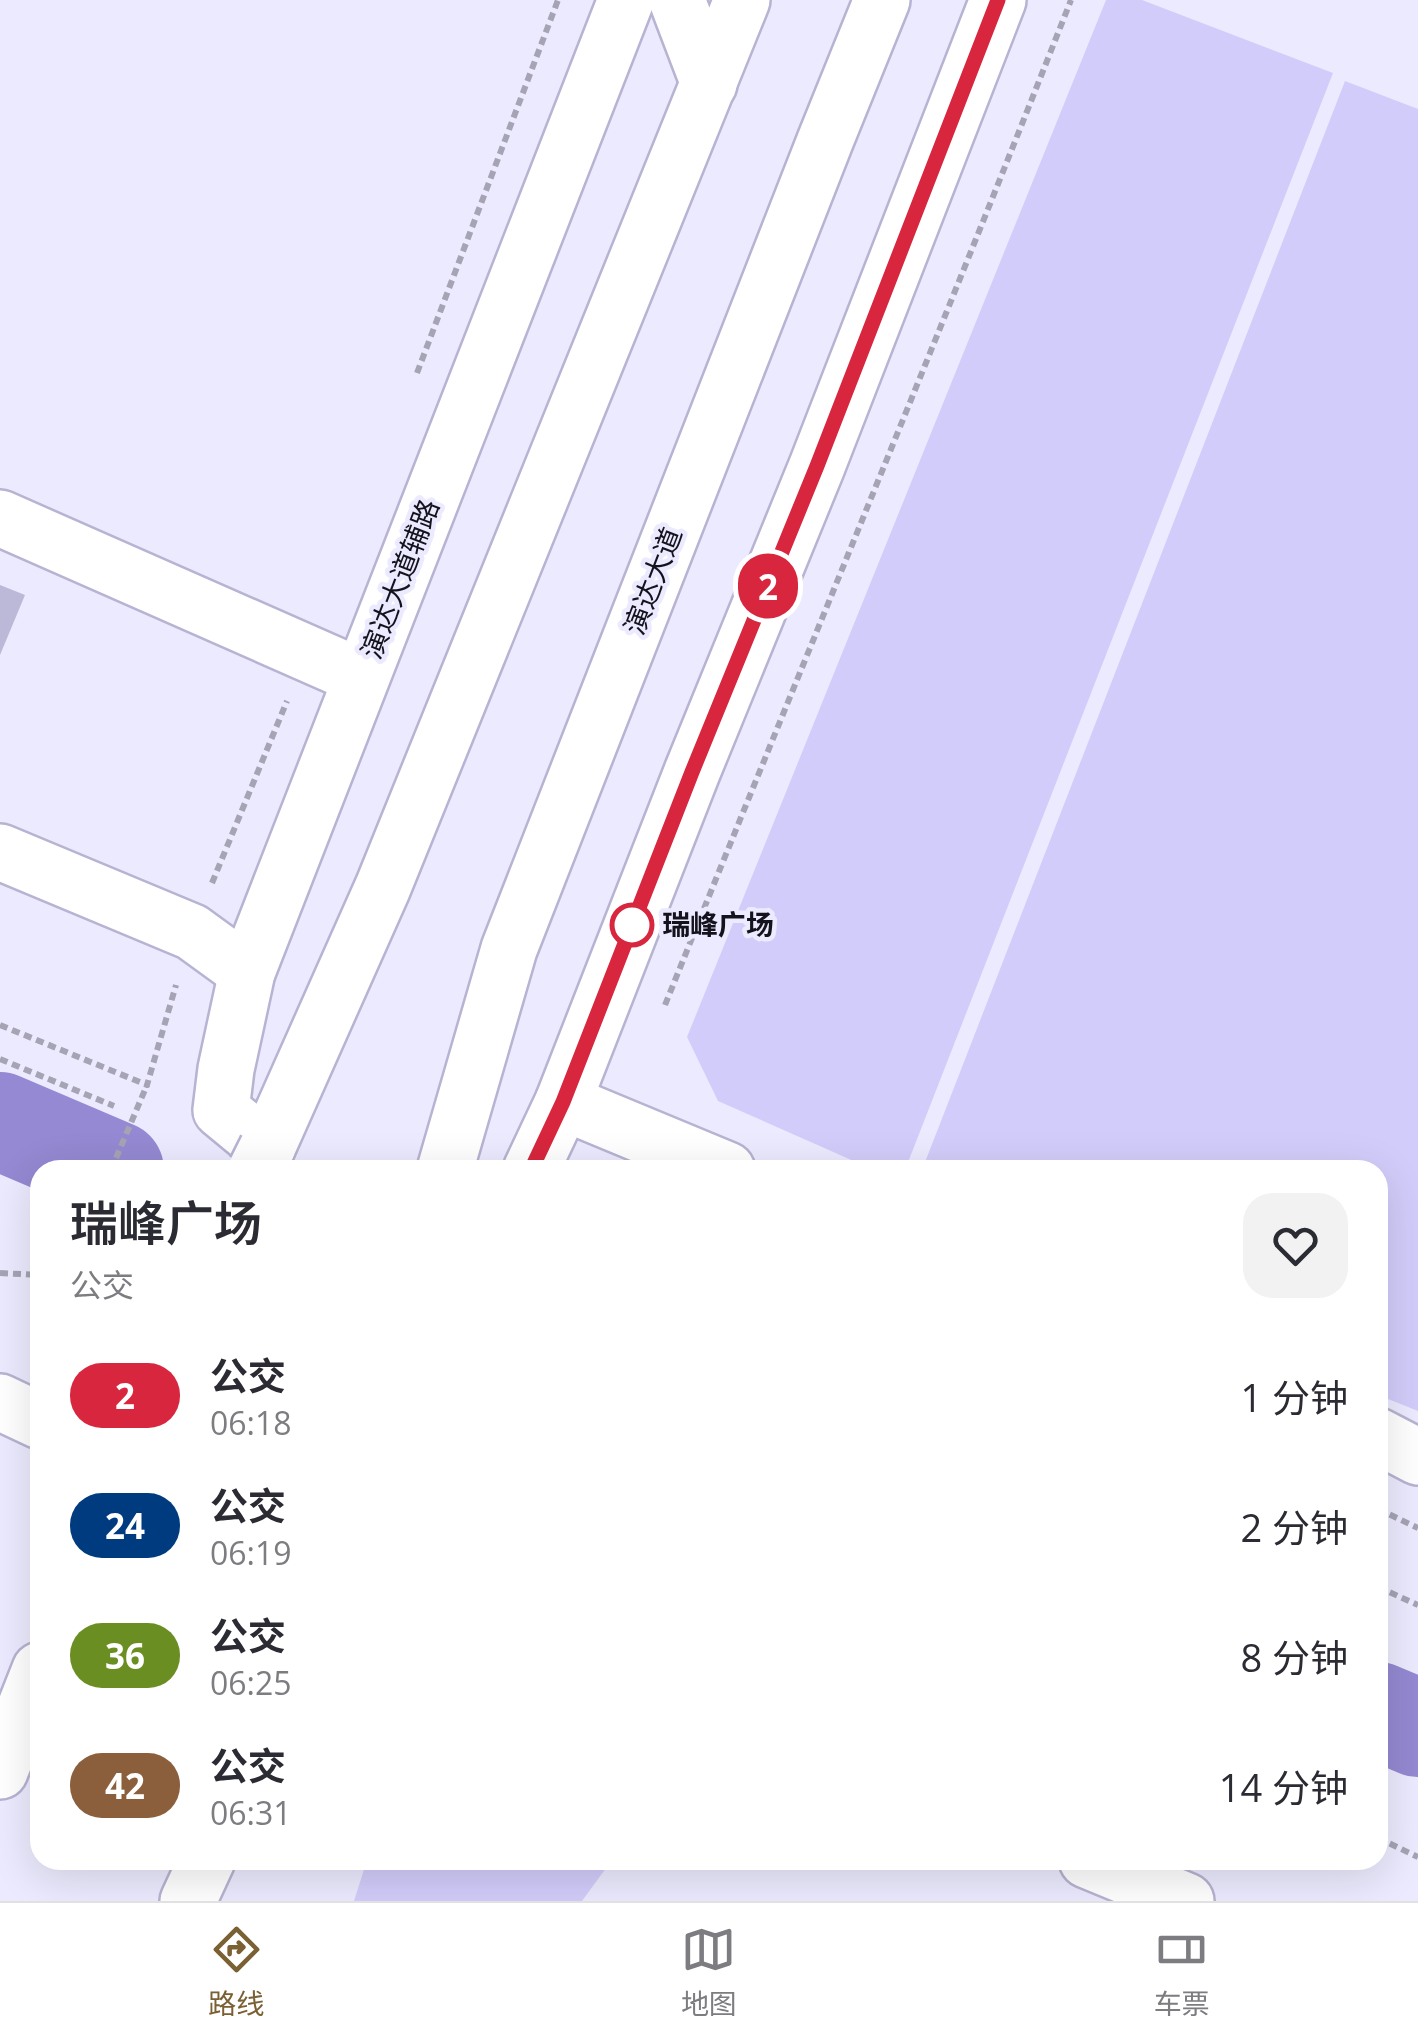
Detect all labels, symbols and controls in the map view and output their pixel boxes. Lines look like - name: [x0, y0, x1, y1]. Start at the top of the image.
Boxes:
- street label: 演达大道辅路: [351, 493, 447, 664]
- street label: 演达大道: [614, 522, 690, 640]
- line badge: 2: [736, 554, 800, 618]
- text: 2: [758, 563, 778, 610]
- marker: 瑞峰广场: [611, 904, 653, 946]
- place label: 瑞峰广场: [662, 905, 774, 943]
- text: 瑞峰广场: [70, 1190, 262, 1255]
- button: heart: [1243, 1193, 1348, 1298]
- text: 公交: [70, 1263, 134, 1306]
- text: 公交: [210, 1349, 286, 1401]
- text: 1 分钟: [1240, 1371, 1348, 1423]
- text: 2: [115, 1372, 135, 1419]
- text: 06:18: [210, 1401, 292, 1444]
- text: 公交: [210, 1479, 286, 1531]
- text: 2 分钟: [1240, 1501, 1348, 1553]
- text: 24: [105, 1502, 145, 1549]
- text: 06:19: [210, 1531, 292, 1574]
- text: 公交: [210, 1609, 286, 1661]
- text: 8 分钟: [1240, 1631, 1348, 1683]
- text: 36: [105, 1632, 145, 1679]
- text: 06:25: [210, 1661, 292, 1704]
- text: 公交: [210, 1739, 286, 1791]
- text: 14 分钟: [1219, 1761, 1348, 1813]
- text: 42: [105, 1762, 145, 1809]
- text: 06:31: [210, 1791, 292, 1834]
- tab: 路线: [208, 1922, 264, 2022]
- tab: 地图: [681, 1922, 737, 2022]
- tab: 车票: [1154, 1922, 1210, 2022]

